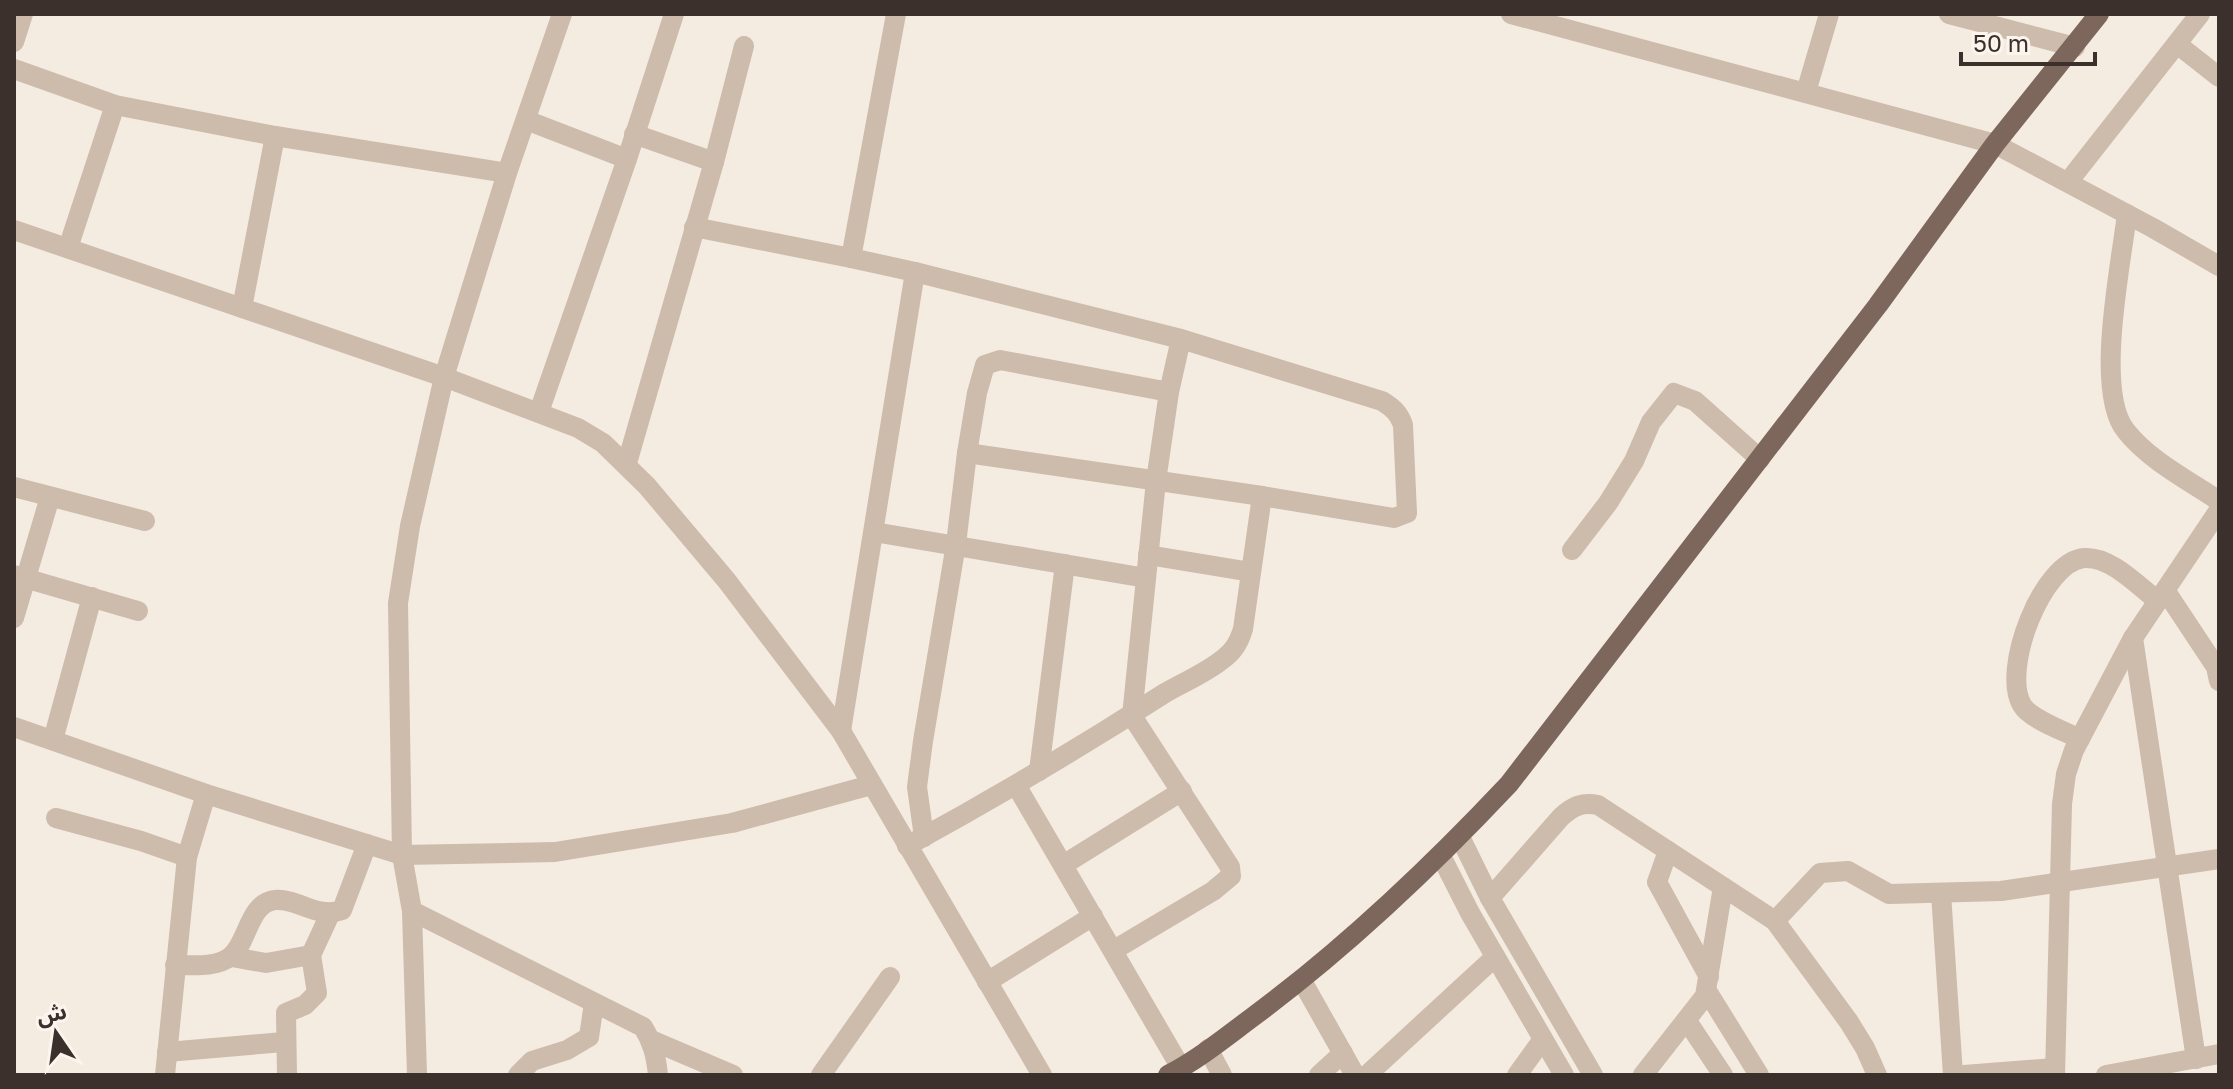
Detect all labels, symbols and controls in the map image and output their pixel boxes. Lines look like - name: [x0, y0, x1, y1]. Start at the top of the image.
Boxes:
- scale bar: [1961, 16, 2095, 66]
- text: 50 m: [1973, 28, 2029, 57]
- north arrow: [16, 993, 96, 1073]
- text: ش: [34, 996, 69, 1030]

